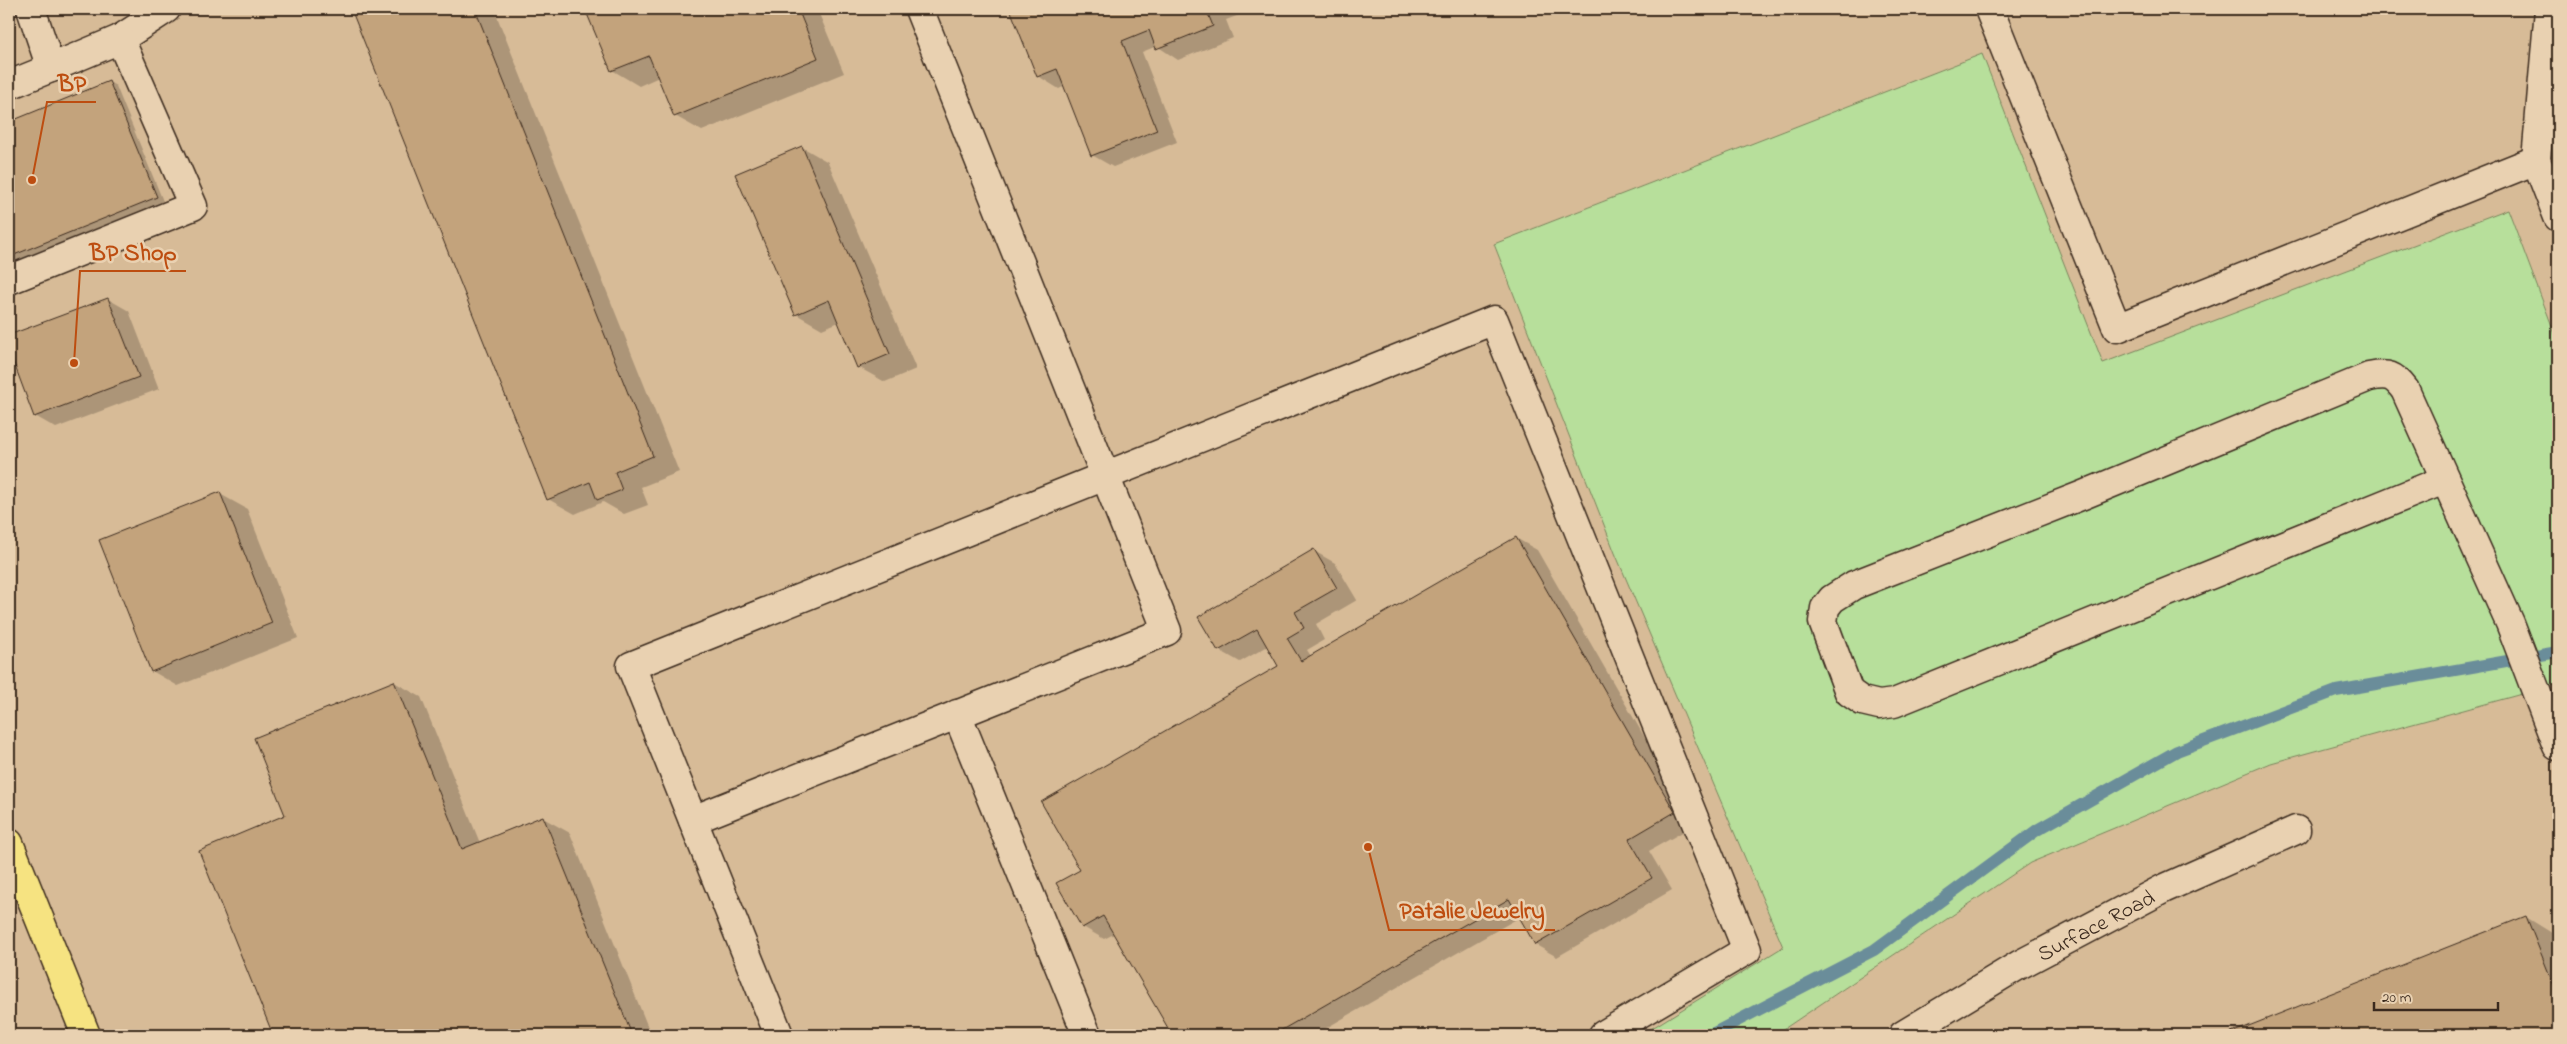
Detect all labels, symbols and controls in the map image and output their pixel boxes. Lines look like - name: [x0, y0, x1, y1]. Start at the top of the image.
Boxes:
- callout: BP: [47, 63, 96, 102]
- text: BP: [57, 68, 87, 103]
- callout: BP Shop: [80, 232, 186, 271]
- text: BP Shop: [89, 237, 176, 272]
- street label: Surface Road: [2033, 883, 2161, 971]
- callout: Patalie Jewelry: [1389, 891, 1555, 930]
- text: Patalie Jewelry: [1399, 895, 1545, 931]
- scale bar: [2374, 979, 2498, 1011]
- text: 20 m: [2382, 987, 2412, 1009]

